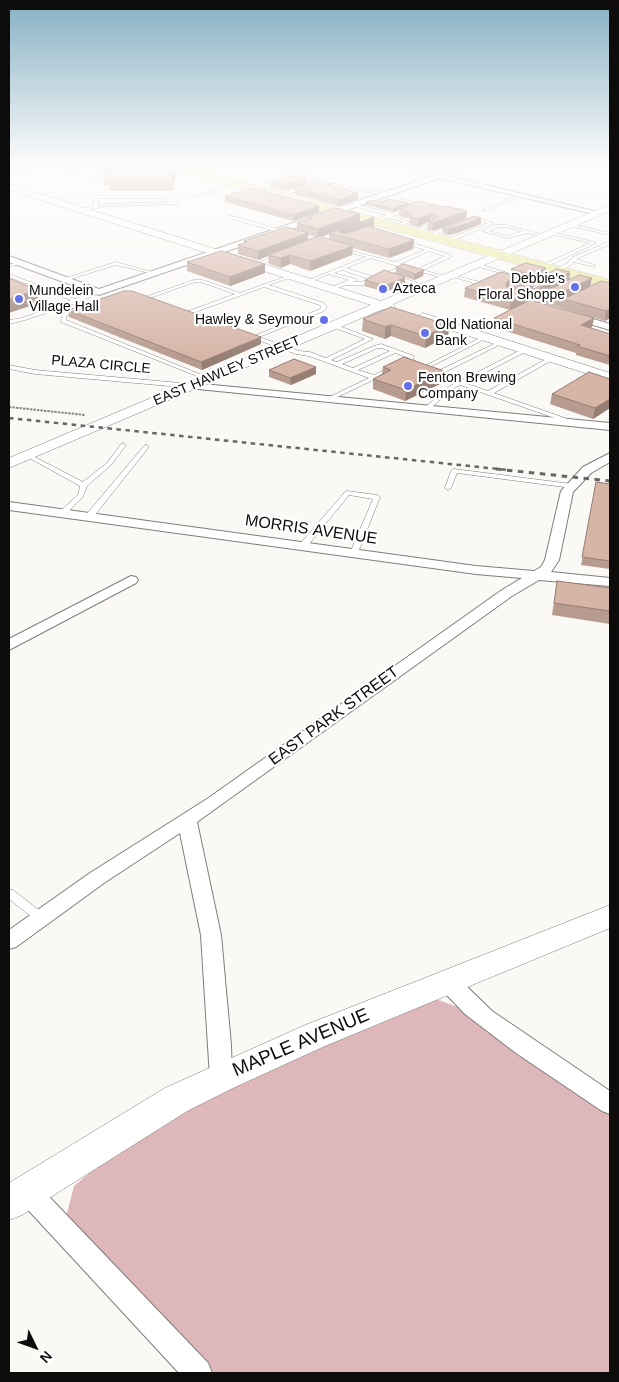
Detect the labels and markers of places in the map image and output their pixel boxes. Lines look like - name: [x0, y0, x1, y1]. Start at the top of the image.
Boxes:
- place label: Debbie's Floral Shoppe: [478, 271, 565, 304]
- place label: Azteca: [393, 281, 436, 297]
- marker: Debbie's Floral Shoppe: [569, 281, 581, 293]
- place label: Mundelein Village Hall: [29, 283, 99, 316]
- marker: Azteca: [377, 283, 389, 295]
- marker: Mundelein Village Hall: [13, 293, 25, 305]
- place label: Hawley & Seymour: [195, 312, 314, 328]
- marker: Hawley & Seymour: [318, 314, 330, 326]
- place label: Old National Bank: [435, 317, 512, 350]
- marker: Old National Bank: [419, 327, 431, 339]
- place label: Fenton Brewing Company: [418, 370, 516, 402]
- marker: Fenton Brewing Company: [402, 380, 414, 392]

